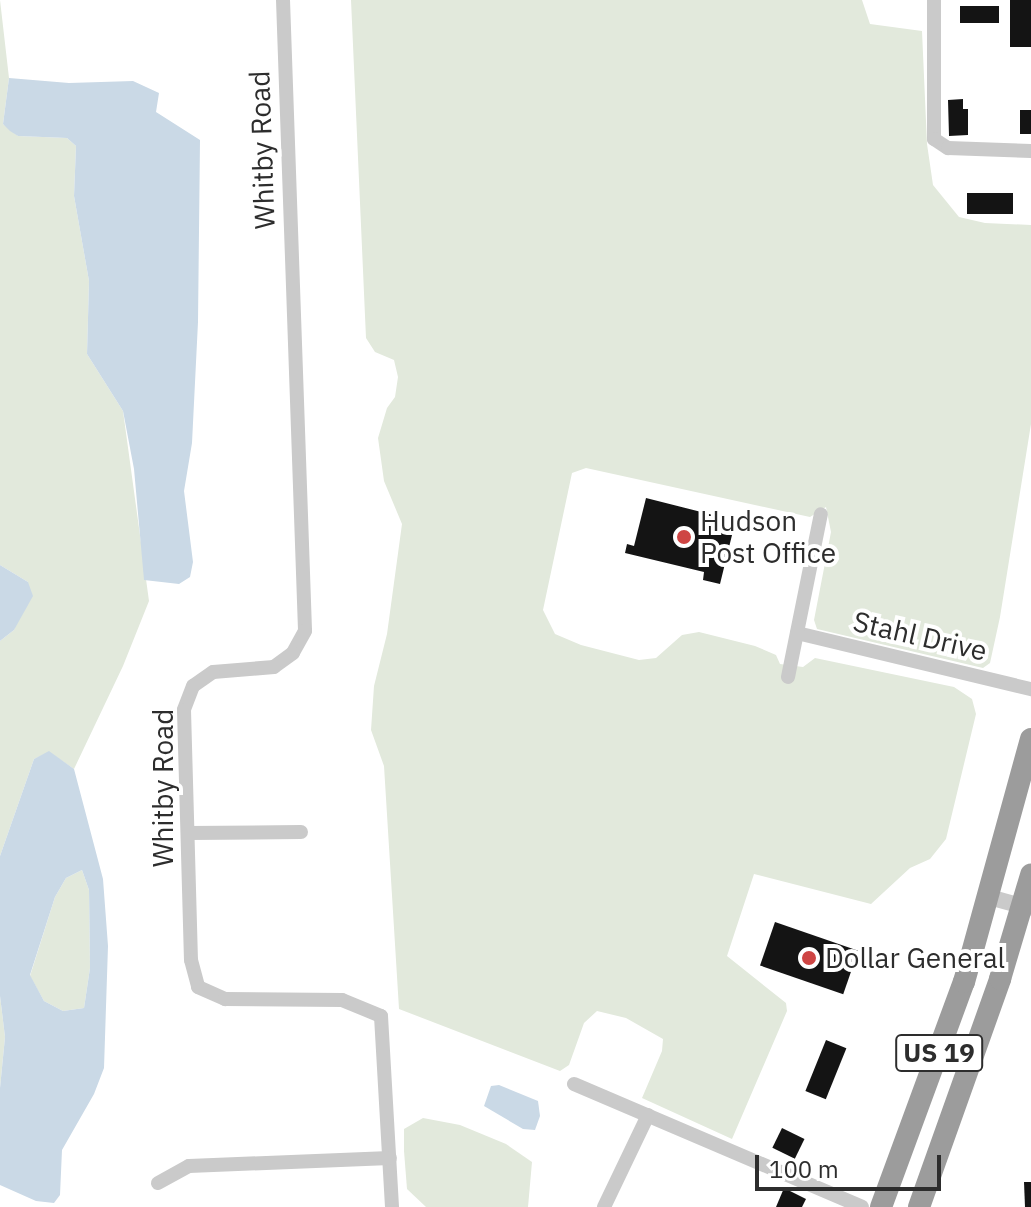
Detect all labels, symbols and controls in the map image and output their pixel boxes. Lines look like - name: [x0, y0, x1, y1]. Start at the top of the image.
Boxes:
- street label: Whitby Road: [242, 70, 282, 230]
- place label: Hudson Post Office: [700, 504, 836, 570]
- marker: Hudson Post Office: [675, 528, 693, 546]
- street label: Stahl Drive: [850, 604, 990, 668]
- street label: Whitby Road: [146, 709, 180, 867]
- place label: Dollar General: [825, 941, 1005, 975]
- marker: Dollar General: [800, 949, 818, 967]
- road number: US 19: [895, 1031, 983, 1075]
- scale bar: [759, 1139, 945, 1189]
- text: 100 m: [769, 1153, 839, 1185]

